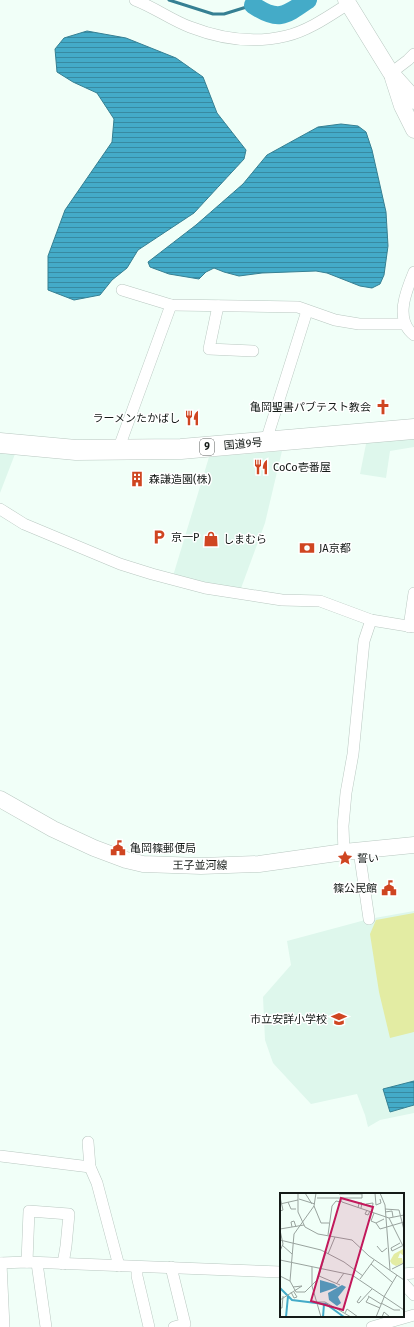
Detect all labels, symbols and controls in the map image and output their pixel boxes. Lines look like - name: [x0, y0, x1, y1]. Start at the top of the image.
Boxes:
- church icon: 亀岡聖書パブテスト教会: [374, 398, 392, 416]
- place label: 亀岡聖書パブテスト教会: [250, 401, 371, 414]
- restaurant icon: ラーメンたかばし: [183, 409, 201, 427]
- place label: ラーメンたかばし: [92, 412, 180, 425]
- street label: 国道9号: [223, 436, 263, 452]
- road number: 9: [200, 439, 214, 455]
- restaurant icon: CoCo壱番屋: [252, 458, 270, 476]
- place label: CoCo壱番屋: [273, 461, 331, 474]
- building icon: 森謙造園(株): [128, 470, 146, 488]
- place label: 森謙造園(株): [149, 473, 212, 486]
- parking icon: 京一P: [150, 528, 168, 546]
- shop icon: しまむら: [202, 530, 220, 548]
- place label: 京一P: [171, 531, 200, 544]
- place label: しまむら: [223, 533, 267, 546]
- bank icon: JA京都: [298, 539, 316, 557]
- place label: JA京都: [319, 542, 351, 555]
- public building icon: 亀岡篠郵便局: [109, 839, 127, 857]
- place label: 亀岡篠郵便局: [130, 842, 196, 855]
- place icon: 誓い: [336, 849, 354, 867]
- place label: 誓い: [357, 852, 379, 865]
- street label: 王子並河線: [173, 859, 228, 872]
- public building icon: 篠公民館: [380, 879, 398, 897]
- place label: 篠公民館: [333, 882, 377, 895]
- school or university icon: 市立安詳小学校: [330, 1010, 348, 1028]
- place label: 市立安詳小学校: [250, 1013, 327, 1026]
- inset map: [280, 1193, 404, 1317]

